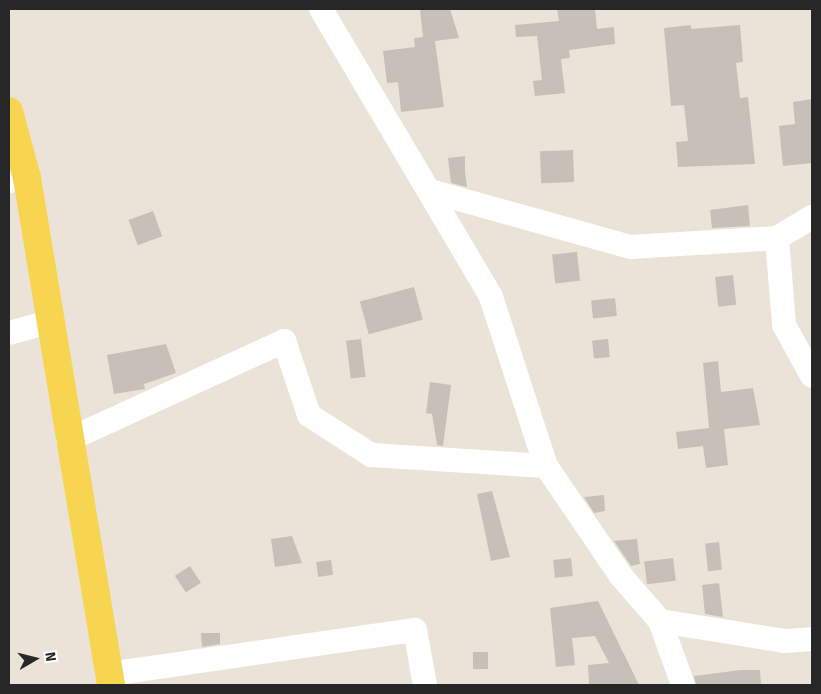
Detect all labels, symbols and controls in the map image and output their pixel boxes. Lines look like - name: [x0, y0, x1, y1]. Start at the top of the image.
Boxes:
- north arrow: [10, 634, 60, 684]
- text: N: [41, 651, 59, 663]

